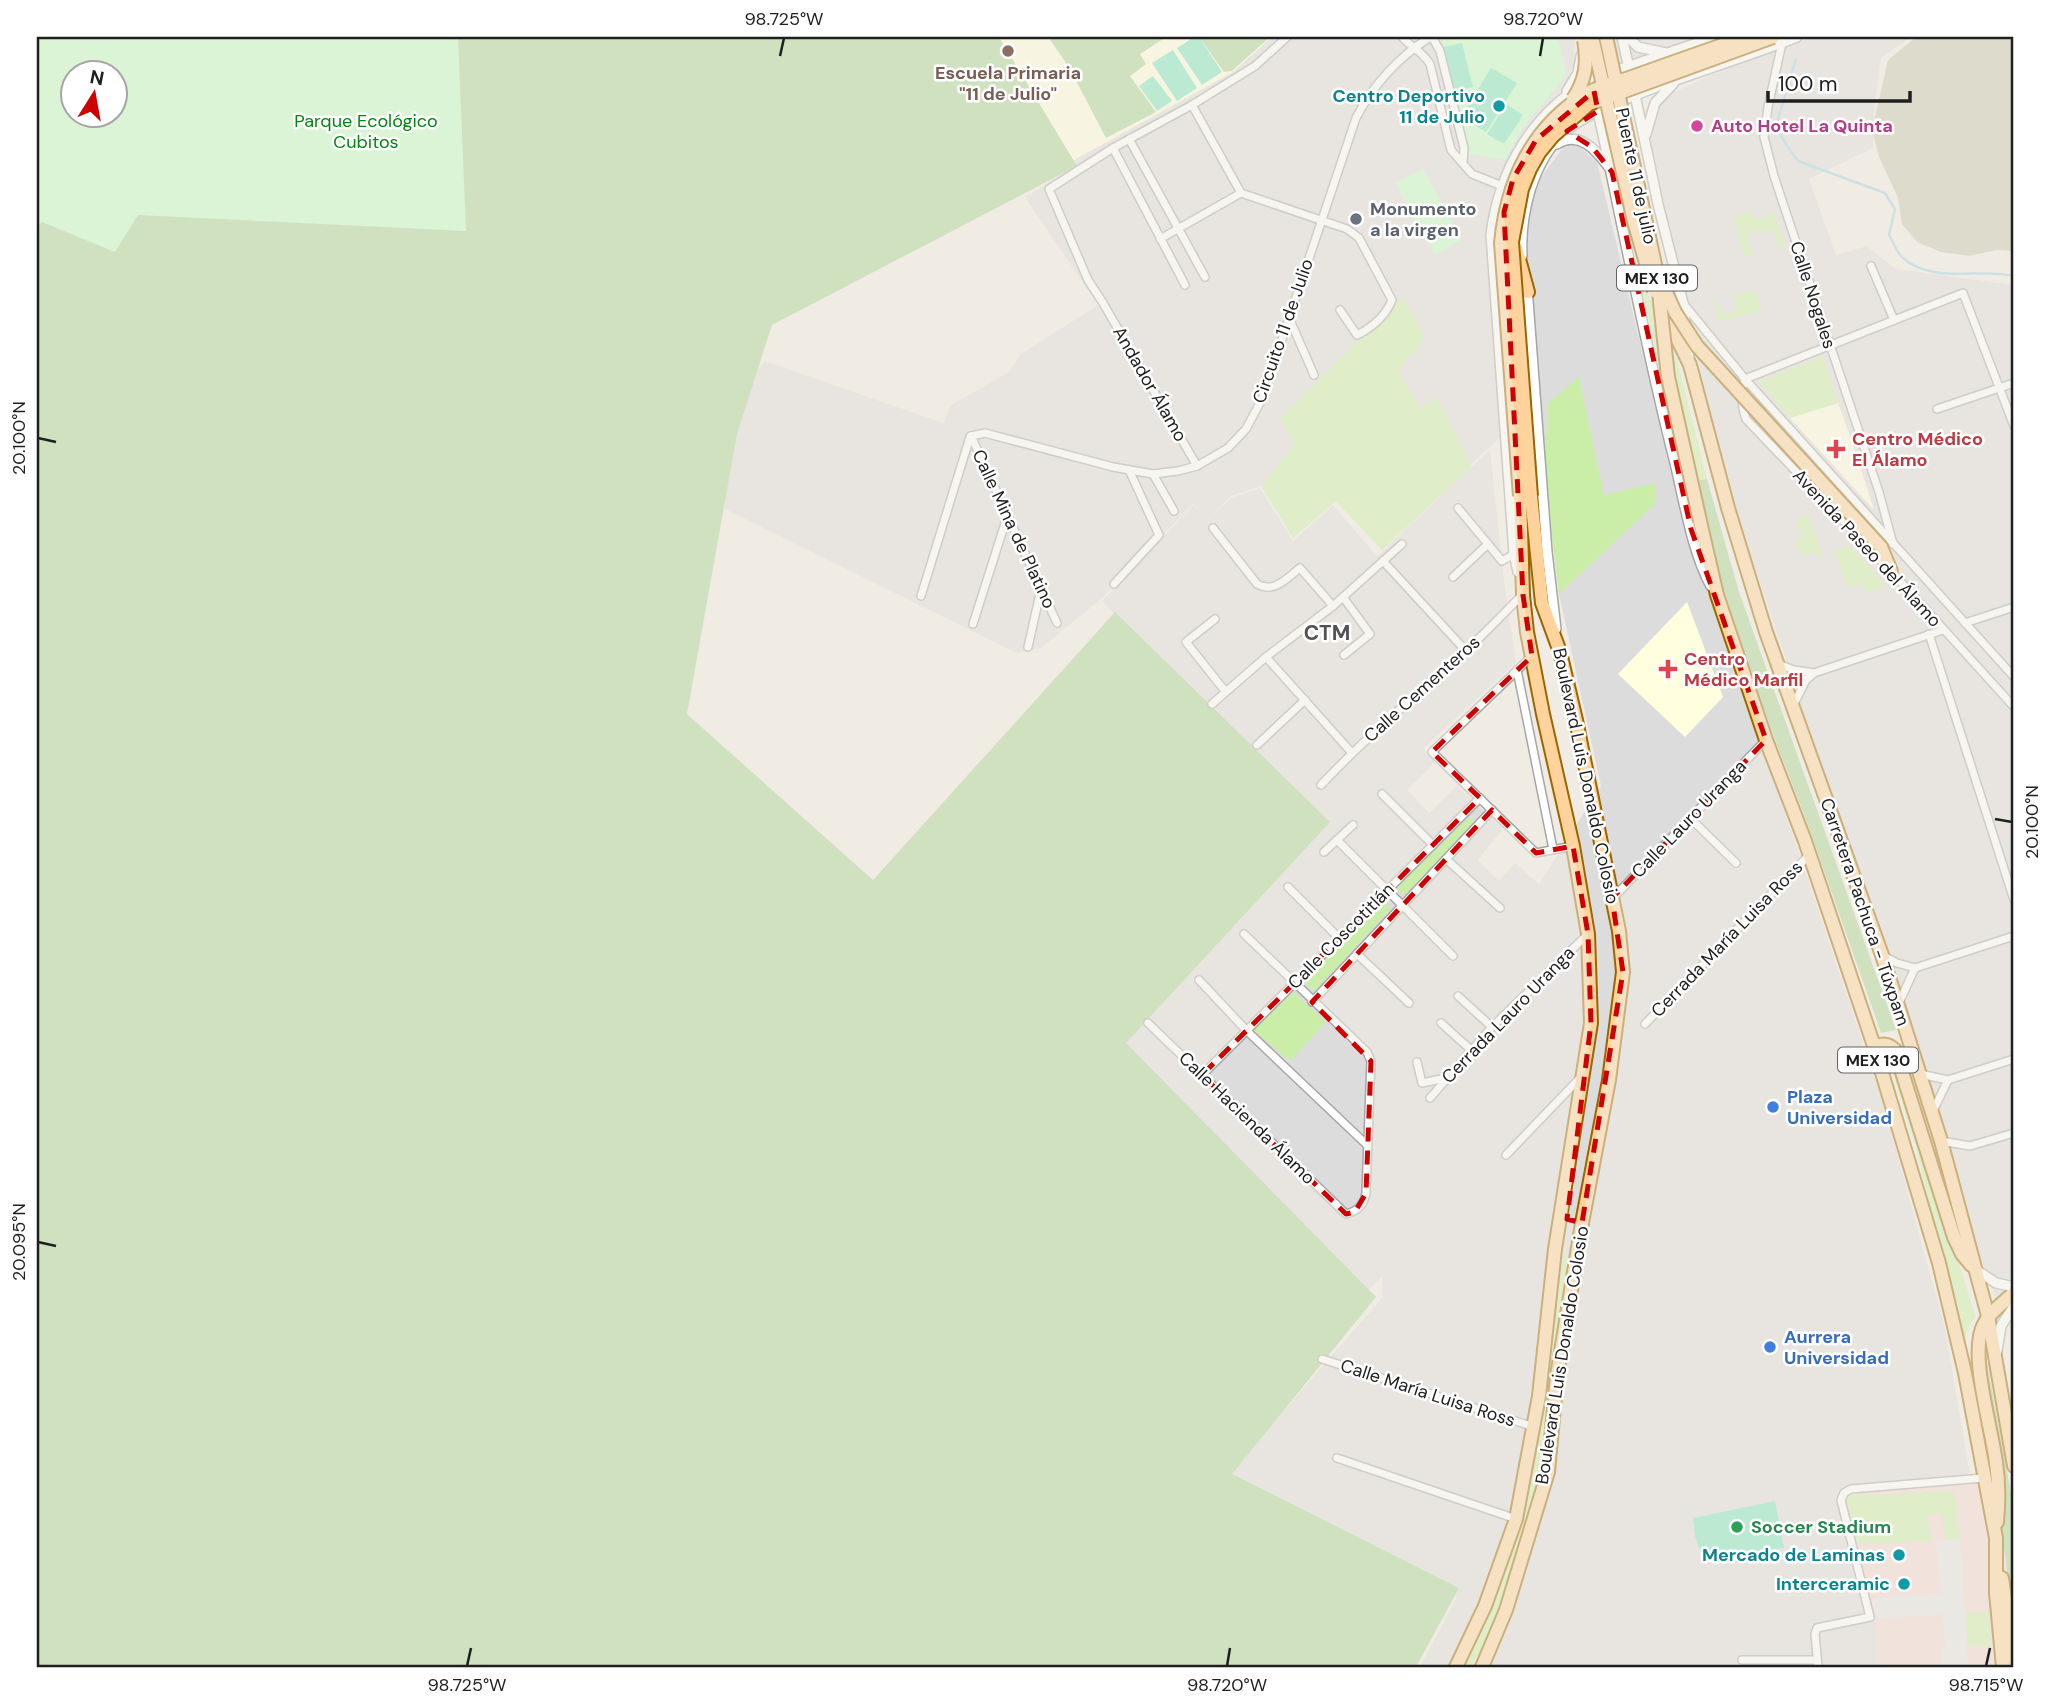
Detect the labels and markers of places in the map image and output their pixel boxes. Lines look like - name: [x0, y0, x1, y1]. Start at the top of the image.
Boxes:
- marker: Escuela Primaria "11 de Julio": [1000, 43, 1016, 59]
- place label: Escuela Primaria "11 de Julio": [935, 61, 1081, 106]
- place label: Centro Deportivo 11 de Julio: [1332, 84, 1485, 129]
- marker: Centro Deportivo 11 de Julio: [1491, 98, 1507, 114]
- place label: Auto Hotel La Quinta: [1711, 114, 1893, 138]
- marker: Auto Hotel La Quinta: [1689, 118, 1705, 134]
- place label: Monumento a la virgen: [1370, 197, 1477, 242]
- marker: Monumento a la virgen: [1348, 211, 1364, 227]
- place label: Centro Médico El Álamo: [1852, 427, 1983, 472]
- marker: Centro Médico El Álamo: [1826, 439, 1846, 459]
- place label: Centro Médico Marfil: [1684, 647, 1803, 692]
- marker: Centro Médico Marfil: [1658, 659, 1678, 679]
- place label: Plaza Universidad: [1787, 1085, 1892, 1130]
- marker: Plaza Universidad: [1765, 1099, 1781, 1115]
- place label: Aurrera Universidad: [1784, 1325, 1889, 1370]
- marker: Aurrera Universidad: [1762, 1339, 1778, 1355]
- place label: Soccer Stadium: [1751, 1515, 1891, 1539]
- marker: Soccer Stadium: [1729, 1519, 1745, 1535]
- place label: Mercado de Laminas: [1702, 1543, 1885, 1567]
- marker: Mercado de Laminas: [1891, 1547, 1907, 1563]
- place label: Interceramic: [1776, 1572, 1890, 1596]
- marker: Interceramic: [1896, 1576, 1912, 1592]

